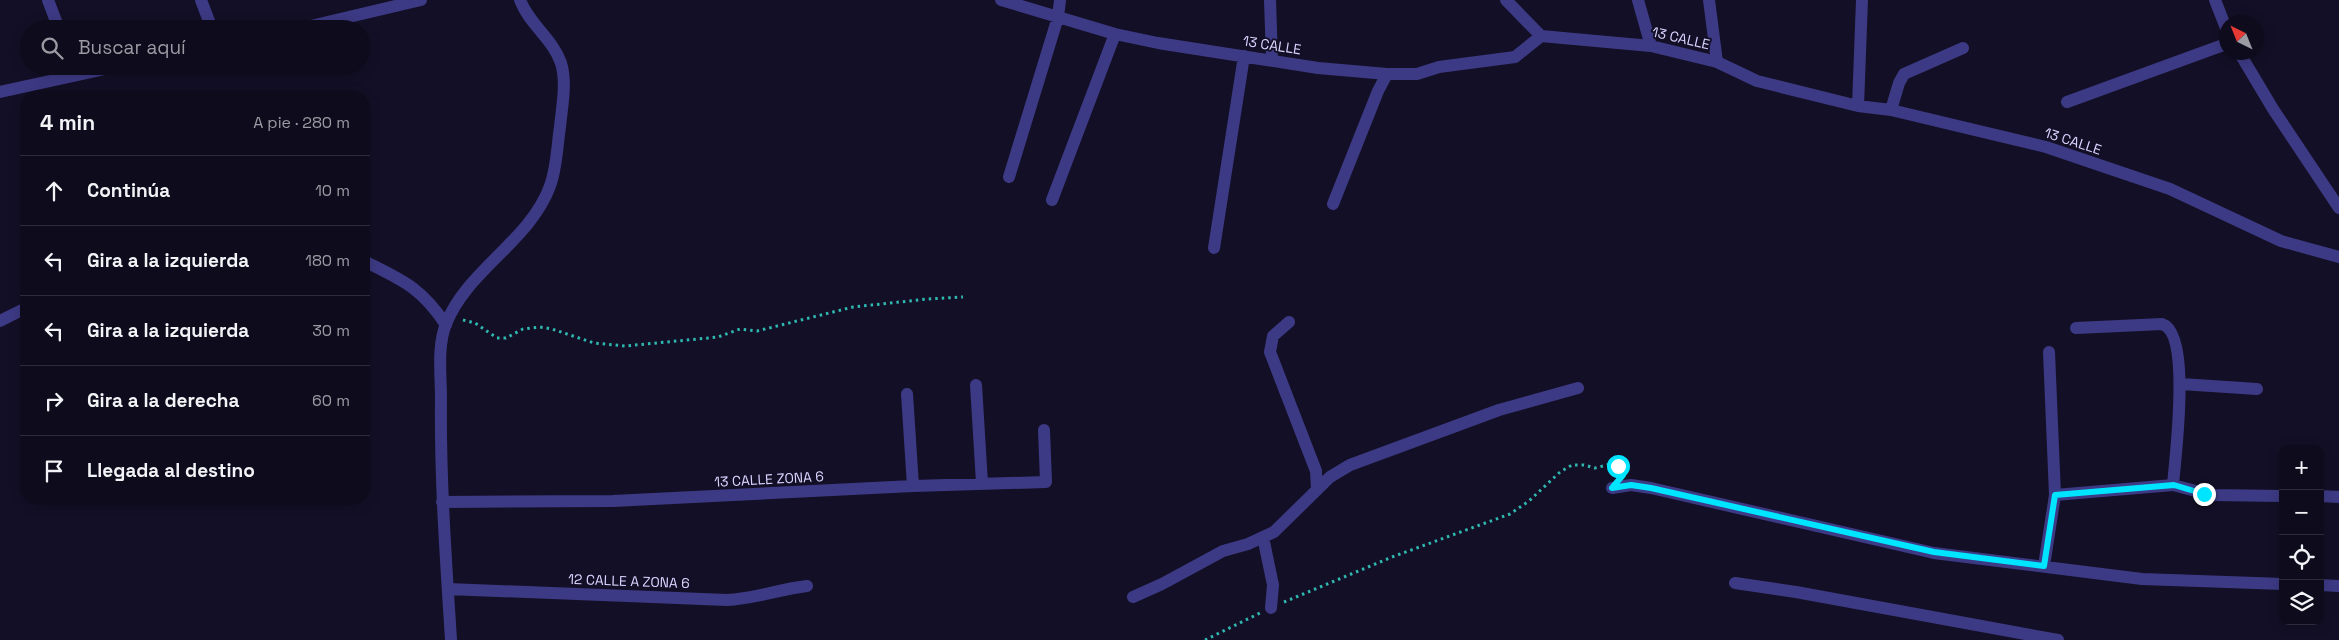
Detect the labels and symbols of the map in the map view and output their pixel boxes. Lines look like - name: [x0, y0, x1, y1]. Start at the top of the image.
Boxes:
- north arrow: [2219, 15, 2264, 60]
- street label: 13 CALLE: [1650, 23, 1712, 53]
- street label: 13 CALLE: [1242, 32, 1303, 59]
- street label: 13 CALLE: [2042, 123, 2104, 159]
- route start: [1607, 455, 1630, 478]
- street label: 13 CALLE ZONA 6: [714, 467, 824, 491]
- route end: [2193, 483, 2216, 506]
- street label: 12 CALLE A ZONA 6: [568, 570, 690, 592]

